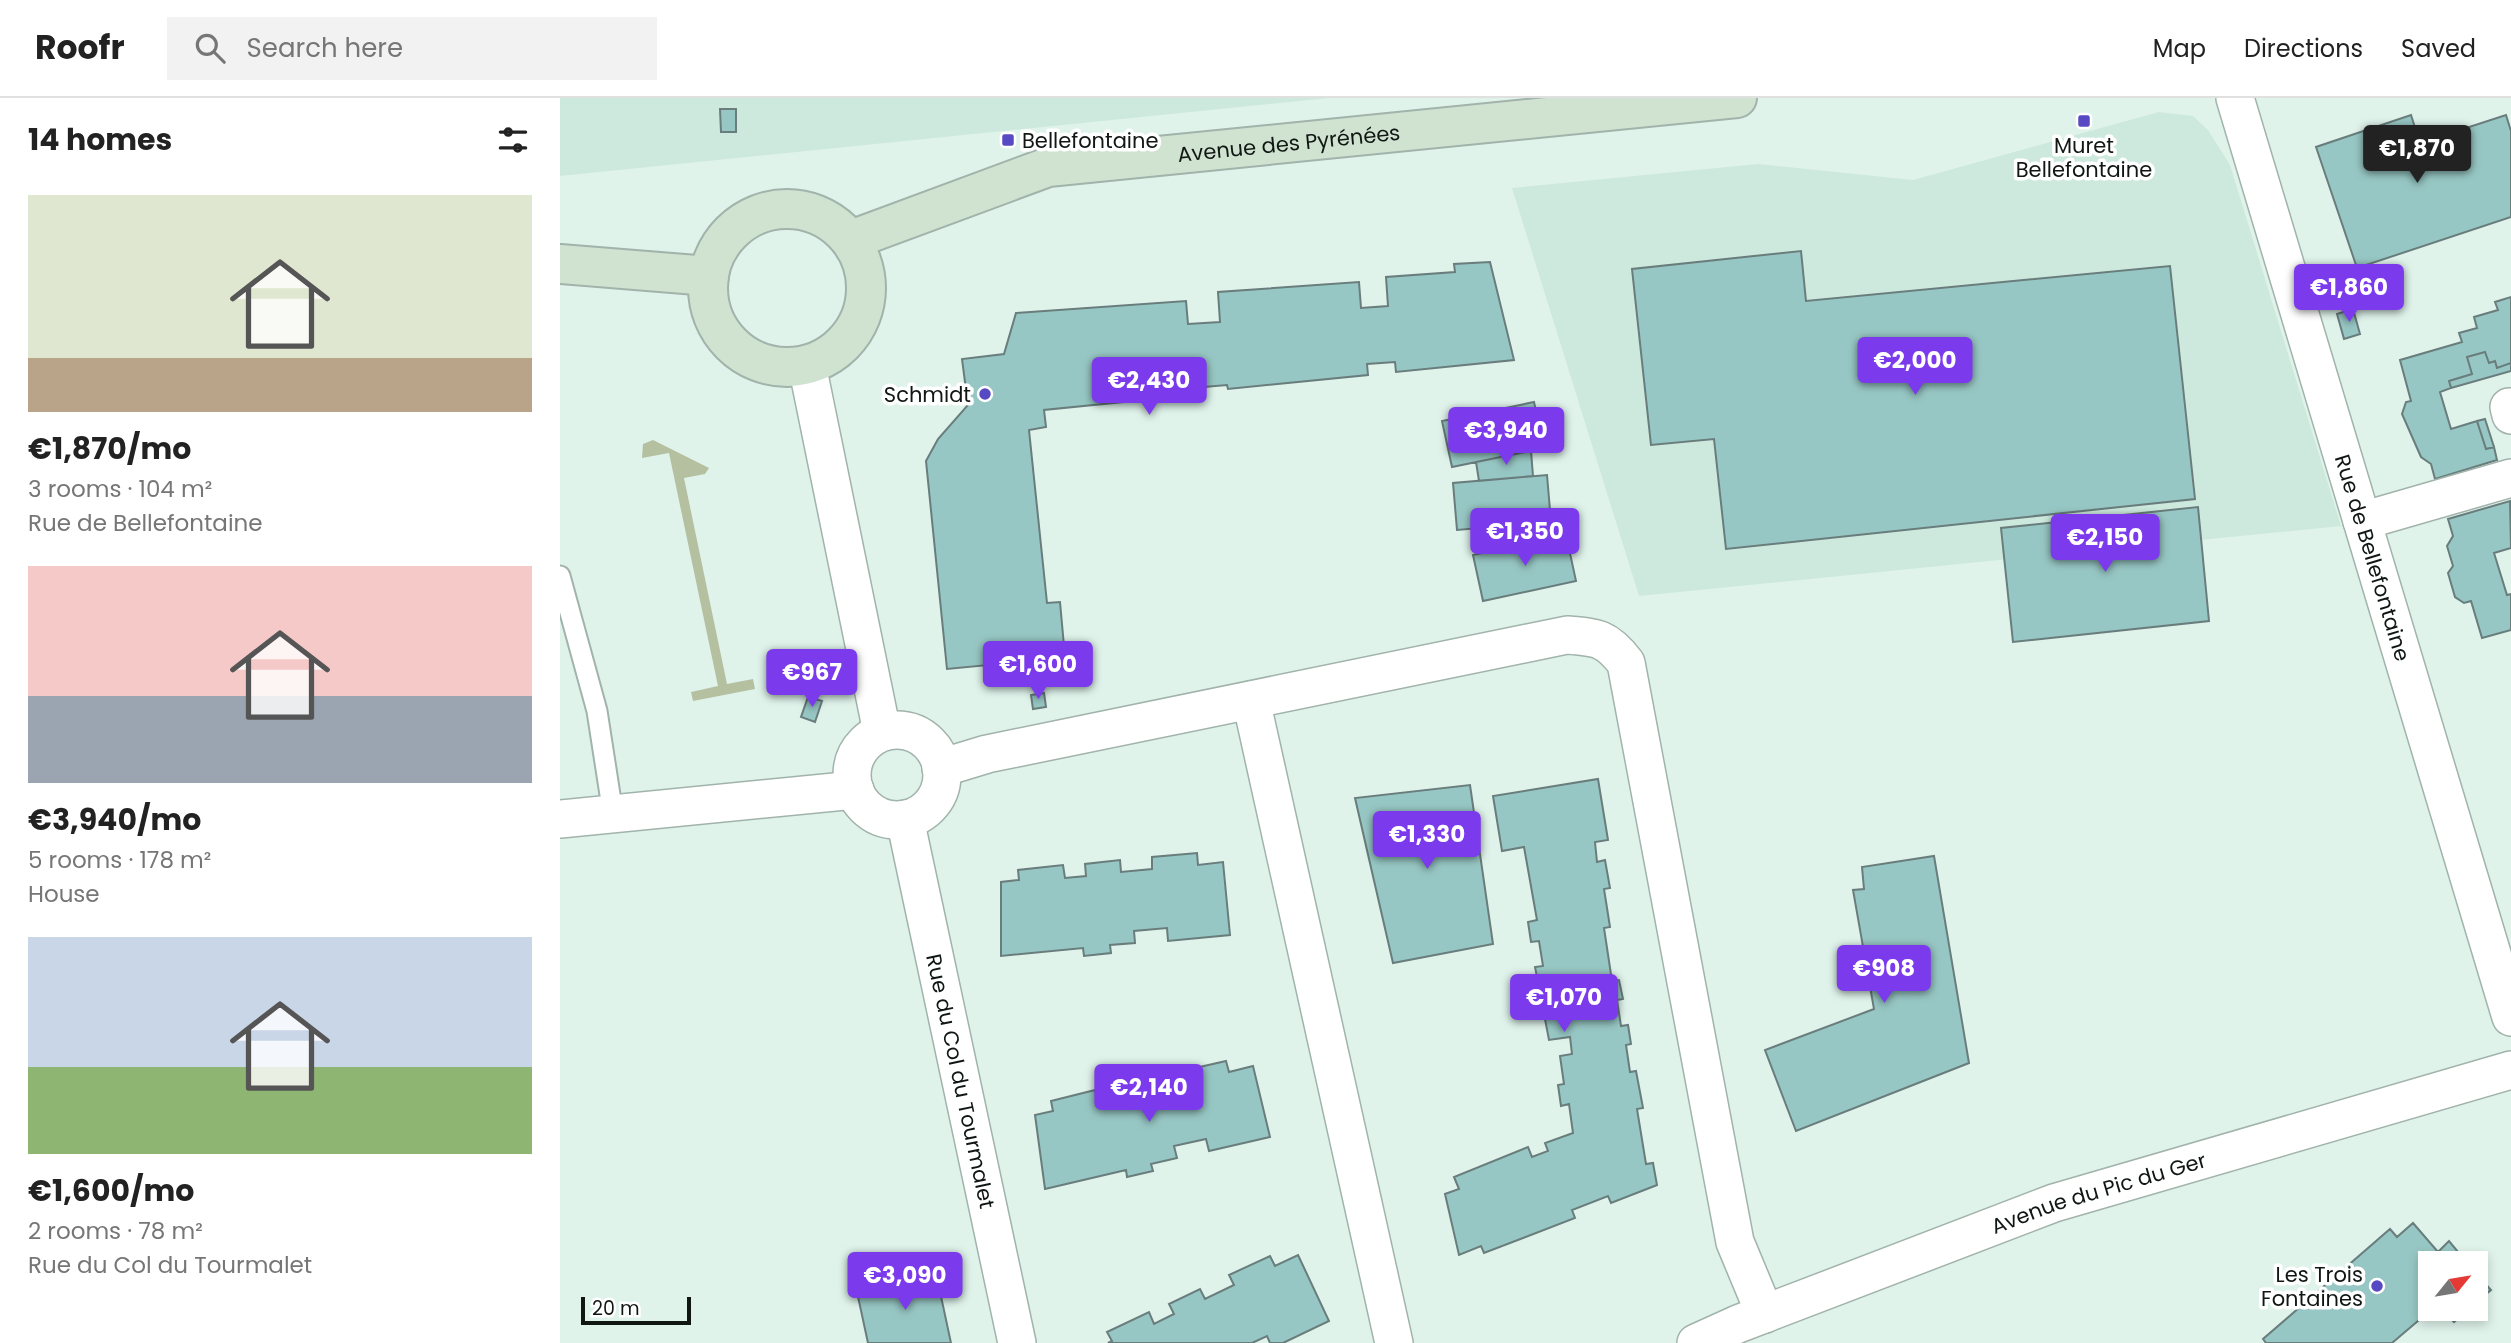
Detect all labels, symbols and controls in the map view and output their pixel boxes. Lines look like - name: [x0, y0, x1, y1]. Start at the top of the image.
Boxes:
- search box: [167, 17, 657, 80]
- text: Roofr: [35, 24, 125, 71]
- icon: search: [191, 29, 229, 67]
- text: Search here: [247, 30, 403, 66]
- text: Map: [2153, 32, 2206, 65]
- text: Directions: [2244, 32, 2363, 65]
- text: Saved: [2401, 32, 2476, 65]
- marker: Muret Bellefontaine: [2076, 113, 2092, 129]
- street label: Avenue des Pyrénées: [1176, 117, 1401, 168]
- text: 14 homes: [28, 118, 172, 161]
- icon: filters: [494, 121, 532, 159]
- place label: Bellefontaine: [1022, 126, 1159, 155]
- pin: €1,870: [2360, 126, 2474, 185]
- place label: Muret Bellefontaine: [2016, 131, 2152, 184]
- marker: Bellefontaine: [1000, 132, 1016, 148]
- text: €1,870: [2379, 132, 2455, 164]
- icon: home: [217, 241, 343, 367]
- pin: €1,860: [2292, 264, 2406, 324]
- text: €1,860: [2310, 271, 2388, 303]
- pin: €2,000: [1858, 338, 1972, 397]
- text: €2,000: [1873, 344, 1957, 376]
- pin: €2,430: [1092, 358, 1206, 417]
- text: €2,430: [1108, 364, 1190, 396]
- place label: Schmidt: [884, 380, 971, 409]
- marker: Schmidt: [977, 386, 993, 402]
- pin: €3,940: [1449, 408, 1563, 467]
- text: €3,940: [1464, 414, 1548, 446]
- text: €1,870/mo: [28, 427, 191, 470]
- street label: Rue de Bellefontaine: [2328, 451, 2418, 665]
- text: 3 rooms · 104 m²: [28, 473, 212, 505]
- text: Rue de Bellefontaine: [28, 507, 263, 539]
- pin: €1,350: [1468, 508, 1582, 568]
- pin: €2,150: [2048, 514, 2162, 574]
- text: €1,350: [1486, 515, 1564, 547]
- text: €2,150: [2067, 521, 2143, 553]
- icon: home: [217, 612, 343, 738]
- pin: €1,600: [981, 642, 1095, 701]
- text: €1,600: [999, 648, 1077, 680]
- pin: €967: [771, 650, 853, 709]
- text: €967: [782, 656, 842, 688]
- text: €3,940/mo: [28, 798, 201, 841]
- pin: €1,330: [1370, 812, 1484, 871]
- text: €1,330: [1389, 818, 1465, 850]
- text: 5 rooms · 178 m²: [28, 844, 211, 876]
- text: House: [28, 878, 100, 910]
- pin: €908: [1843, 946, 1925, 1005]
- street label: Rue du Col du Tourmalet: [920, 951, 1002, 1211]
- text: €908: [1853, 952, 1915, 984]
- pin: €1,070: [1507, 974, 1621, 1034]
- text: €1,070: [1526, 981, 1602, 1013]
- icon: home: [217, 983, 343, 1109]
- pin: €2,140: [1092, 1065, 1206, 1124]
- text: €2,140: [1110, 1071, 1188, 1103]
- street label: Avenue du Pic du Ger: [1987, 1145, 2209, 1240]
- text: €1,600/mo: [28, 1169, 194, 1212]
- text: 2 rooms · 78 m²: [28, 1215, 203, 1247]
- text: Rue du Col du Tourmalet: [28, 1249, 312, 1281]
- north arrow: [2418, 1251, 2488, 1321]
- map controls: [2418, 1251, 2488, 1321]
- pin: €3,090: [848, 1252, 962, 1312]
- text: €3,090: [864, 1259, 946, 1291]
- place label: Les Trois Fontaines: [2261, 1260, 2363, 1313]
- marker: Les Trois Fontaines: [2369, 1278, 2385, 1294]
- scale bar: [581, 1294, 691, 1326]
- text: 20 m: [592, 1295, 640, 1322]

